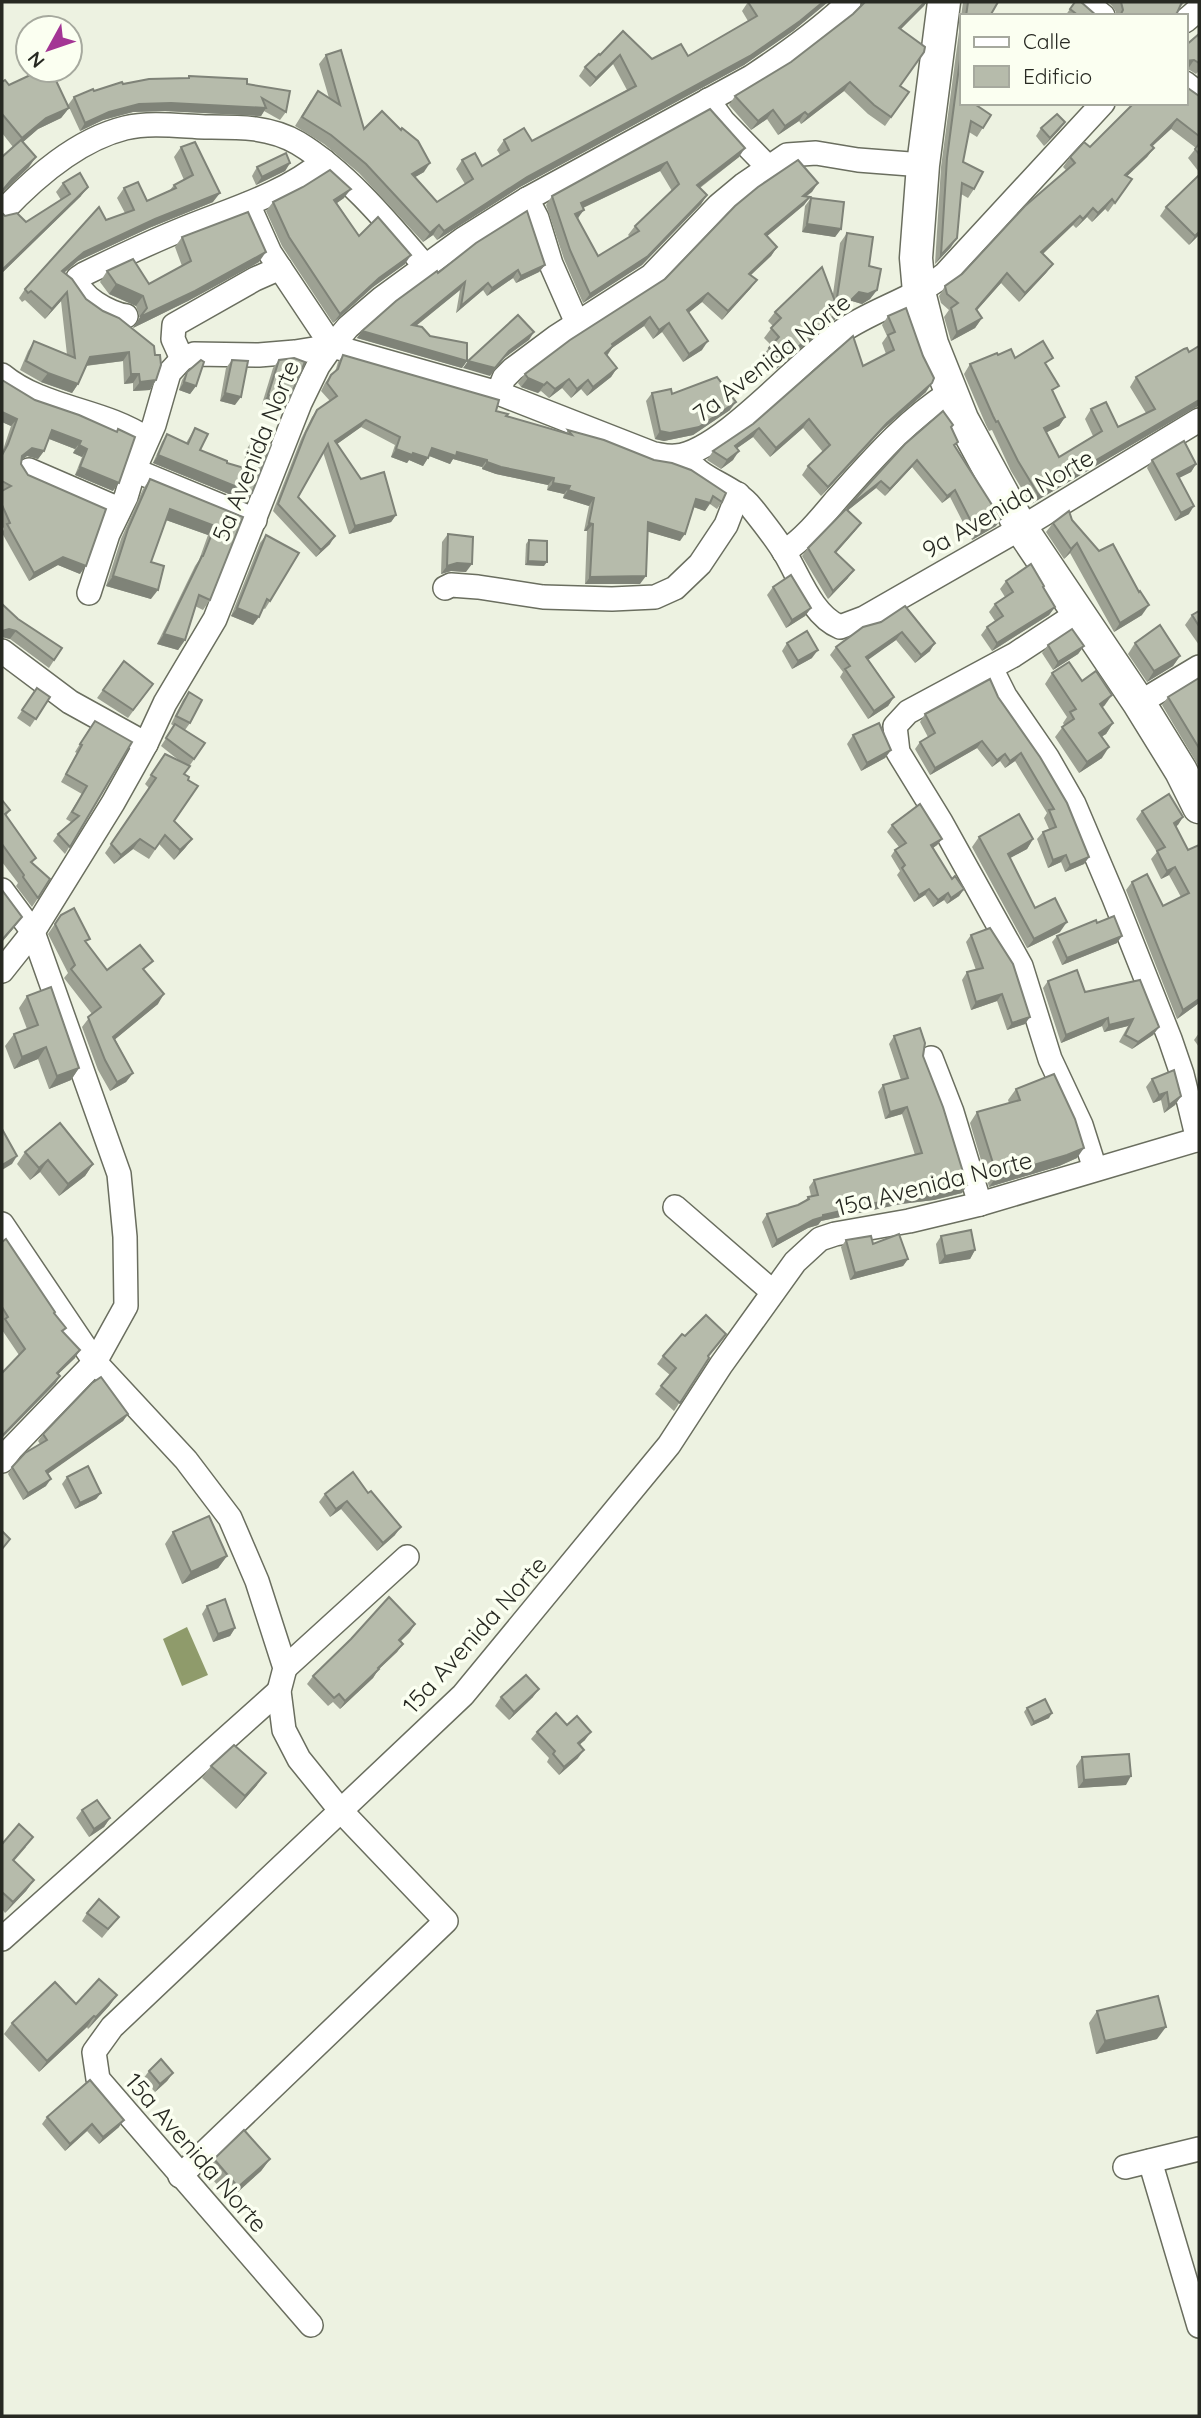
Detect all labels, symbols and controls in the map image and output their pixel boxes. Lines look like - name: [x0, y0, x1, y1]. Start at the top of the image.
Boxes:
- north arrow: [14, 14, 84, 84]
- legend: [960, 14, 1187, 105]
- text: Calle: [1023, 28, 1071, 54]
- text: N: [22, 47, 50, 73]
- text: Edificio: [1023, 63, 1092, 89]
- street label: 7a Avenida Norte: [687, 286, 856, 428]
- street label: 5a Avenida Norte: [205, 356, 305, 546]
- street label: 9a Avenida Norte: [916, 442, 1099, 564]
- street label: 15a Avenida Norte: [832, 1144, 1035, 1222]
- street label: 15a Avenida Norte: [396, 1549, 553, 1719]
- street label: 15a Avenida Norte: [119, 2066, 274, 2238]

